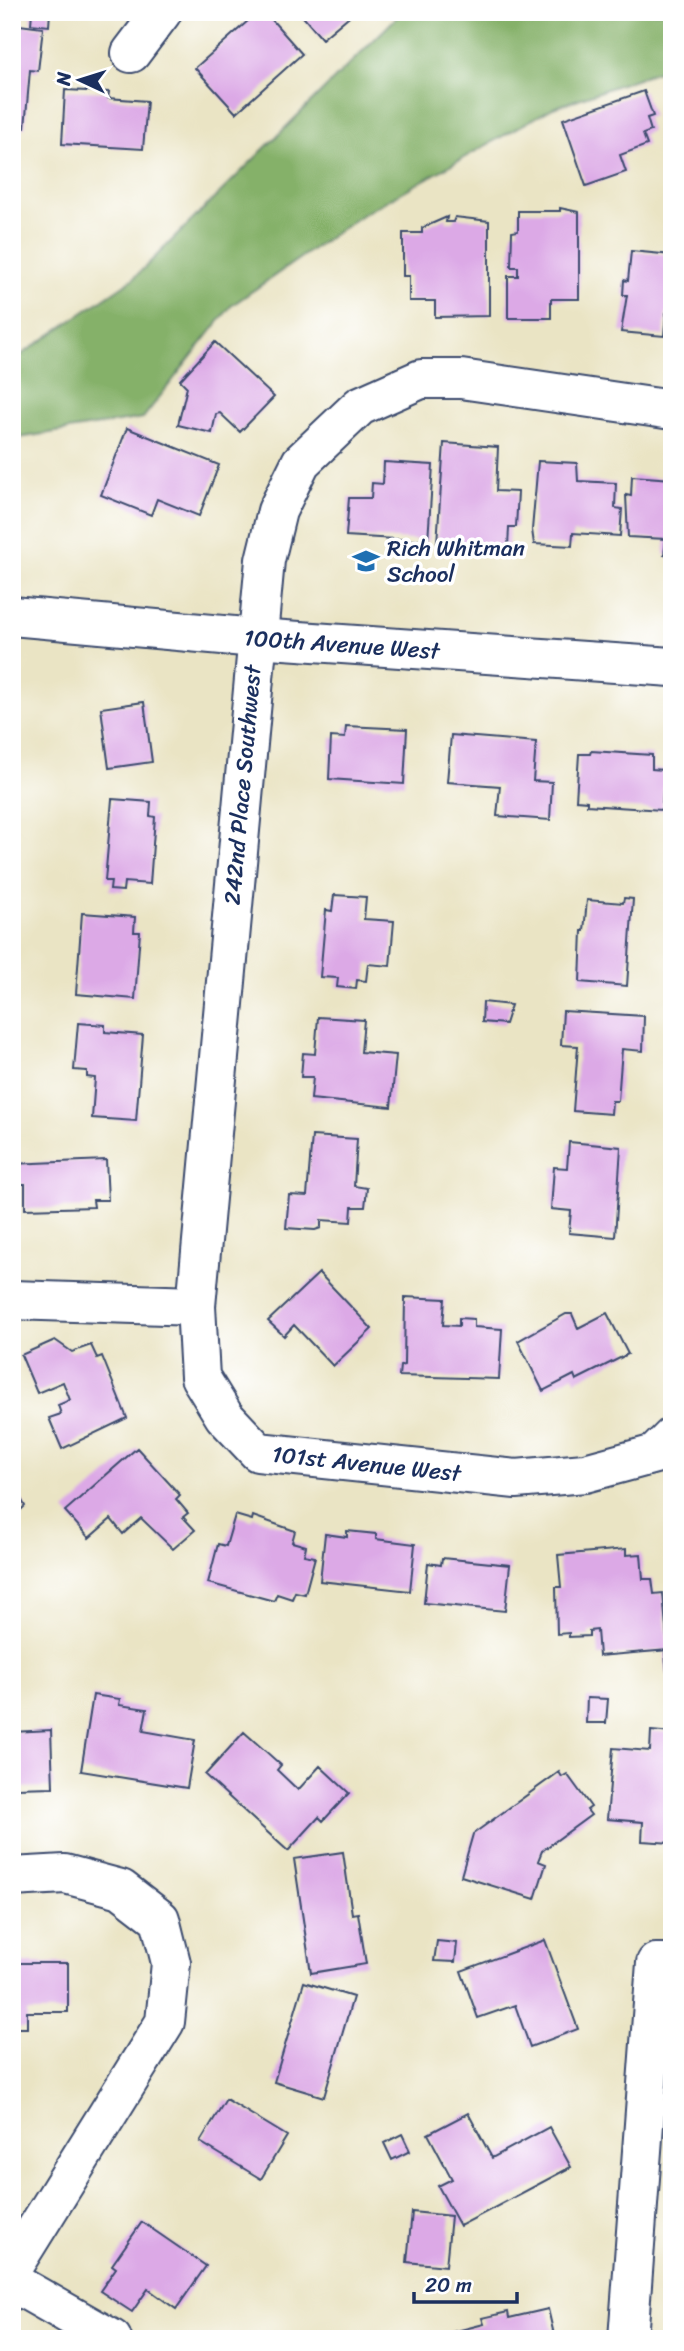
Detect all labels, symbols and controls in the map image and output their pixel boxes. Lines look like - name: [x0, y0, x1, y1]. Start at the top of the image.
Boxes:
- north arrow: [46, 46, 116, 116]
- text: N: [47, 70, 81, 88]
- place label: Rich Whitman School: [387, 528, 526, 595]
- school or university icon: Rich Whitman School: [351, 546, 381, 576]
- street label: 100th Avenue West: [242, 617, 443, 672]
- street label: 242nd Place Southwest: [212, 662, 274, 907]
- street label: 101st Avenue West: [270, 1434, 465, 1494]
- scale bar: [414, 2260, 518, 2304]
- text: 20 m: [425, 2266, 472, 2304]

